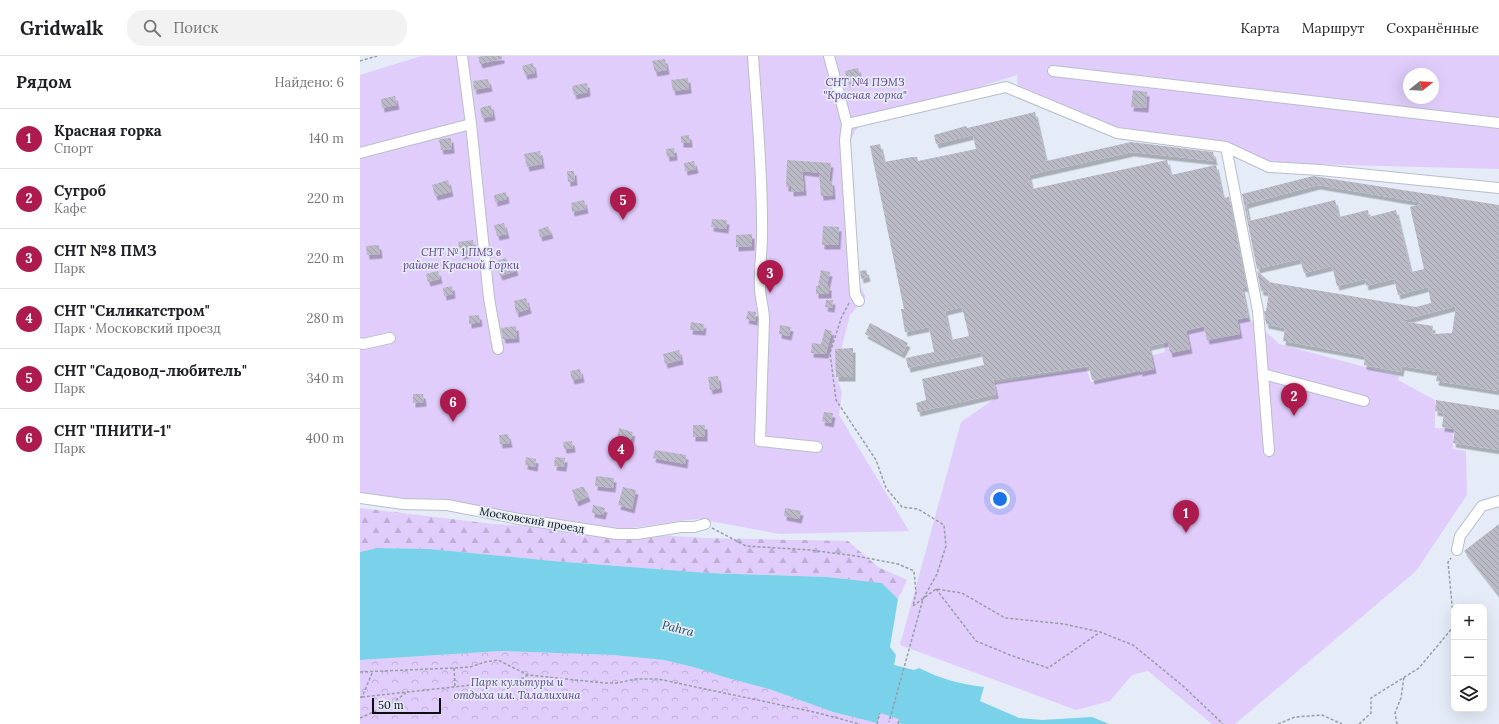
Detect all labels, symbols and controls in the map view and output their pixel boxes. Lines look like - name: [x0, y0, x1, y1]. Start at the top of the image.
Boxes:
- search box: [127, 10, 407, 46]
- text: Gridwalk: [20, 16, 103, 40]
- icon: search: [141, 17, 163, 39]
- text: Поиск: [173, 18, 219, 37]
- text: Карта: [1240, 19, 1280, 37]
- text: Маршрут: [1302, 19, 1364, 37]
- text: Сохранённые: [1386, 19, 1479, 37]
- north arrow: [1403, 68, 1439, 104]
- text: Рядом: [16, 71, 72, 93]
- text: Найдено: 6: [275, 74, 344, 91]
- park label: СНТ №4 ПЭМЗ "Красная горка": [823, 75, 907, 102]
- text: Красная горка: [54, 121, 162, 140]
- text: 1: [26, 130, 32, 147]
- text: 140 m: [309, 130, 344, 147]
- text: Спорт: [54, 140, 93, 157]
- text: Сугроб: [54, 181, 106, 200]
- pin: 5: [610, 187, 636, 220]
- text: 2: [26, 190, 32, 207]
- text: 220 m: [307, 190, 344, 207]
- text: Кафе: [54, 200, 87, 217]
- text: СНТ №8 ПМЗ: [54, 241, 156, 260]
- park label: СНТ № 1 ПМЗ в районе Красной Горки: [403, 245, 520, 272]
- text: 3: [25, 250, 33, 267]
- text: 220 m: [307, 250, 344, 267]
- text: Парк: [54, 260, 85, 277]
- pin: 3: [757, 260, 783, 293]
- text: СНТ "Силикатстром": [54, 301, 210, 320]
- text: 4: [25, 310, 33, 327]
- text: 280 m: [307, 310, 344, 327]
- text: Парк · Московский проезд: [54, 320, 221, 337]
- text: СНТ "Садовод-любитель": [54, 361, 247, 380]
- text: 5: [25, 370, 33, 387]
- text: 340 m: [307, 370, 344, 387]
- text: Парк: [54, 380, 85, 397]
- pin: 2: [1281, 383, 1307, 416]
- pin: 6: [440, 389, 466, 422]
- text: СНТ "ПНИТИ-1": [54, 421, 171, 440]
- text: 6: [25, 430, 33, 447]
- text: 400 m: [306, 430, 344, 447]
- pin: 4: [608, 436, 634, 469]
- text: Парк: [54, 440, 85, 457]
- your location: [990, 489, 1010, 509]
- pin: 1: [1173, 500, 1199, 533]
- street label: Московский проезд: [479, 504, 586, 536]
- map controls: [1451, 604, 1487, 712]
- button: +: [1451, 604, 1487, 640]
- water label: Pahra: [661, 617, 696, 639]
- button: −: [1451, 640, 1487, 676]
- park label: Парк культуры и отдыха им. Талалихина: [454, 675, 581, 702]
- button: layers: [1451, 676, 1487, 712]
- scale bar: [372, 696, 441, 715]
- text: 50 m: [378, 698, 404, 712]

